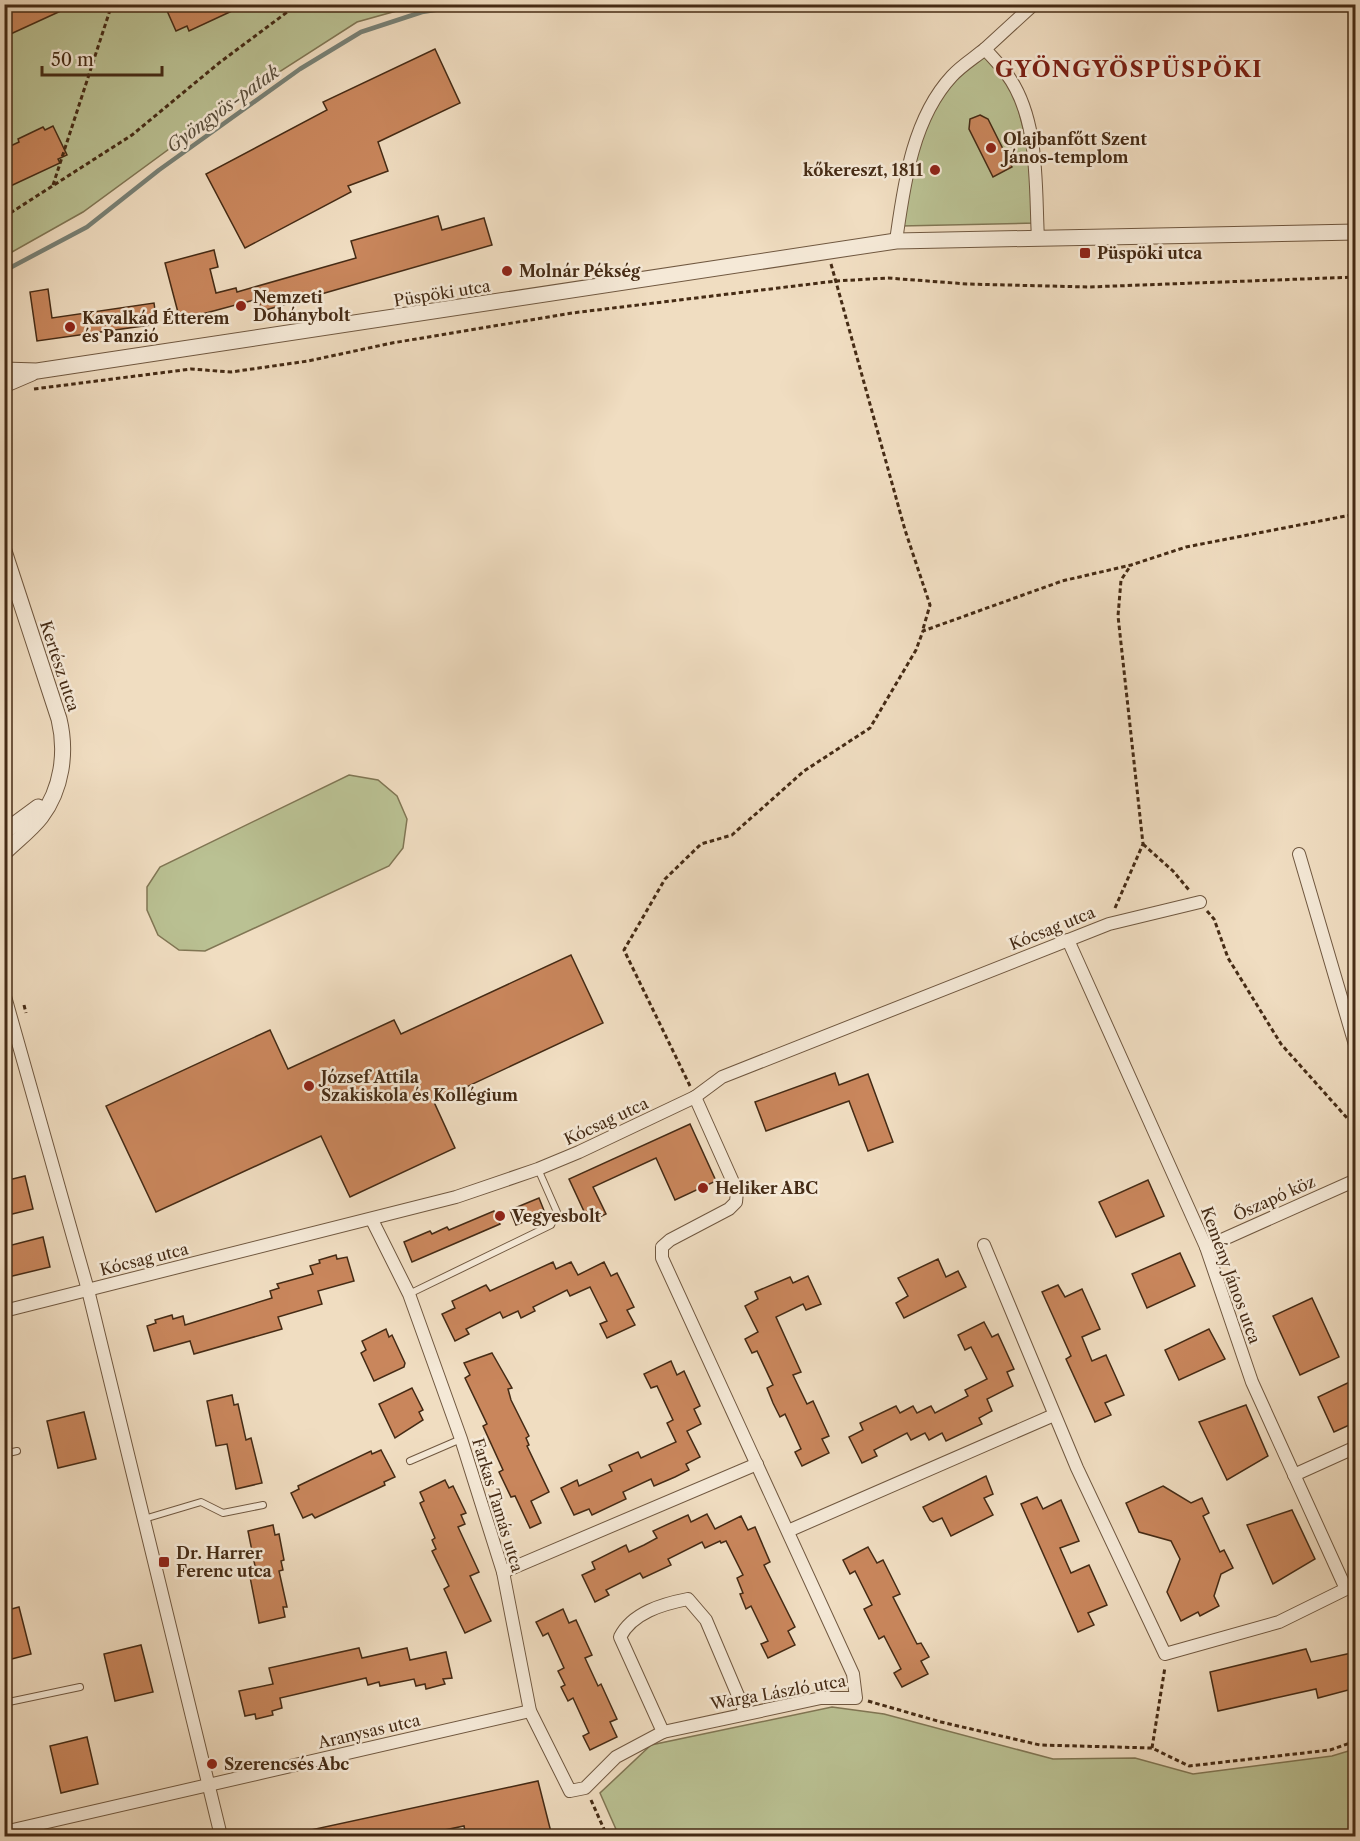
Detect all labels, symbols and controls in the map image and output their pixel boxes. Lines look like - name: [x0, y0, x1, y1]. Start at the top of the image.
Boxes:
- scale bar: [42, 39, 162, 77]
- text: 50 m: [51, 49, 94, 71]
- district label: GYÖNGYÖSPÜSPÖKI: [995, 55, 1263, 83]
- water label: Gyöngyös-patak: [162, 60, 284, 157]
- place label: Olajbanfőtt Szent János-templom: [1000, 129, 1148, 167]
- marker: Olajbanfőtt Szent János-templom: [984, 141, 998, 155]
- place label: kőkereszt, 1811: [803, 160, 924, 180]
- marker: kőkereszt, 1811: [928, 163, 942, 177]
- place label: Püspöki utca: [1097, 243, 1203, 263]
- marker: Püspöki utca: [1078, 246, 1092, 260]
- place label: Molnár Pékség: [519, 261, 641, 281]
- marker: Molnár Pékség: [500, 264, 514, 278]
- street label: Püspöki utca: [392, 275, 492, 311]
- place label: Nemzeti Dohánybolt: [253, 287, 351, 325]
- marker: Nemzeti Dohánybolt: [234, 299, 248, 313]
- place label: Kavalkád Étterem és Panzió: [82, 308, 230, 346]
- marker: Kavalkád Étterem és Panzió: [63, 320, 77, 334]
- street label: Kertész utca: [36, 618, 84, 714]
- street label: Kócsag utca: [1006, 902, 1098, 954]
- place label: József Attila Szakiskola és Kollégium: [318, 1067, 518, 1105]
- marker: József Attila Szakiskola és Kollégium: [302, 1079, 316, 1093]
- street label: Kócsag utca: [561, 1093, 652, 1149]
- street label: Őszapó köz: [1230, 1171, 1318, 1225]
- place label: Heliker ABC: [715, 1178, 818, 1198]
- marker: Heliker ABC: [696, 1181, 710, 1195]
- street label: Kemény János utca: [1197, 1204, 1265, 1347]
- place label: Vegyesbolt: [511, 1206, 602, 1226]
- marker: Vegyesbolt: [493, 1209, 507, 1223]
- street label: Kócsag utca: [98, 1238, 191, 1280]
- street label: Farkas Tamás utca: [468, 1436, 528, 1575]
- place label: Dr. Harrer Ferenc utca: [176, 1543, 273, 1581]
- marker: Dr. Harrer Ferenc utca: [157, 1555, 171, 1569]
- street label: Warga László utca: [708, 1670, 848, 1714]
- street label: Aranysas utca: [315, 1709, 423, 1753]
- place label: Szerencsés Abc: [224, 1754, 349, 1774]
- marker: Szerencsés Abc: [205, 1757, 219, 1771]

